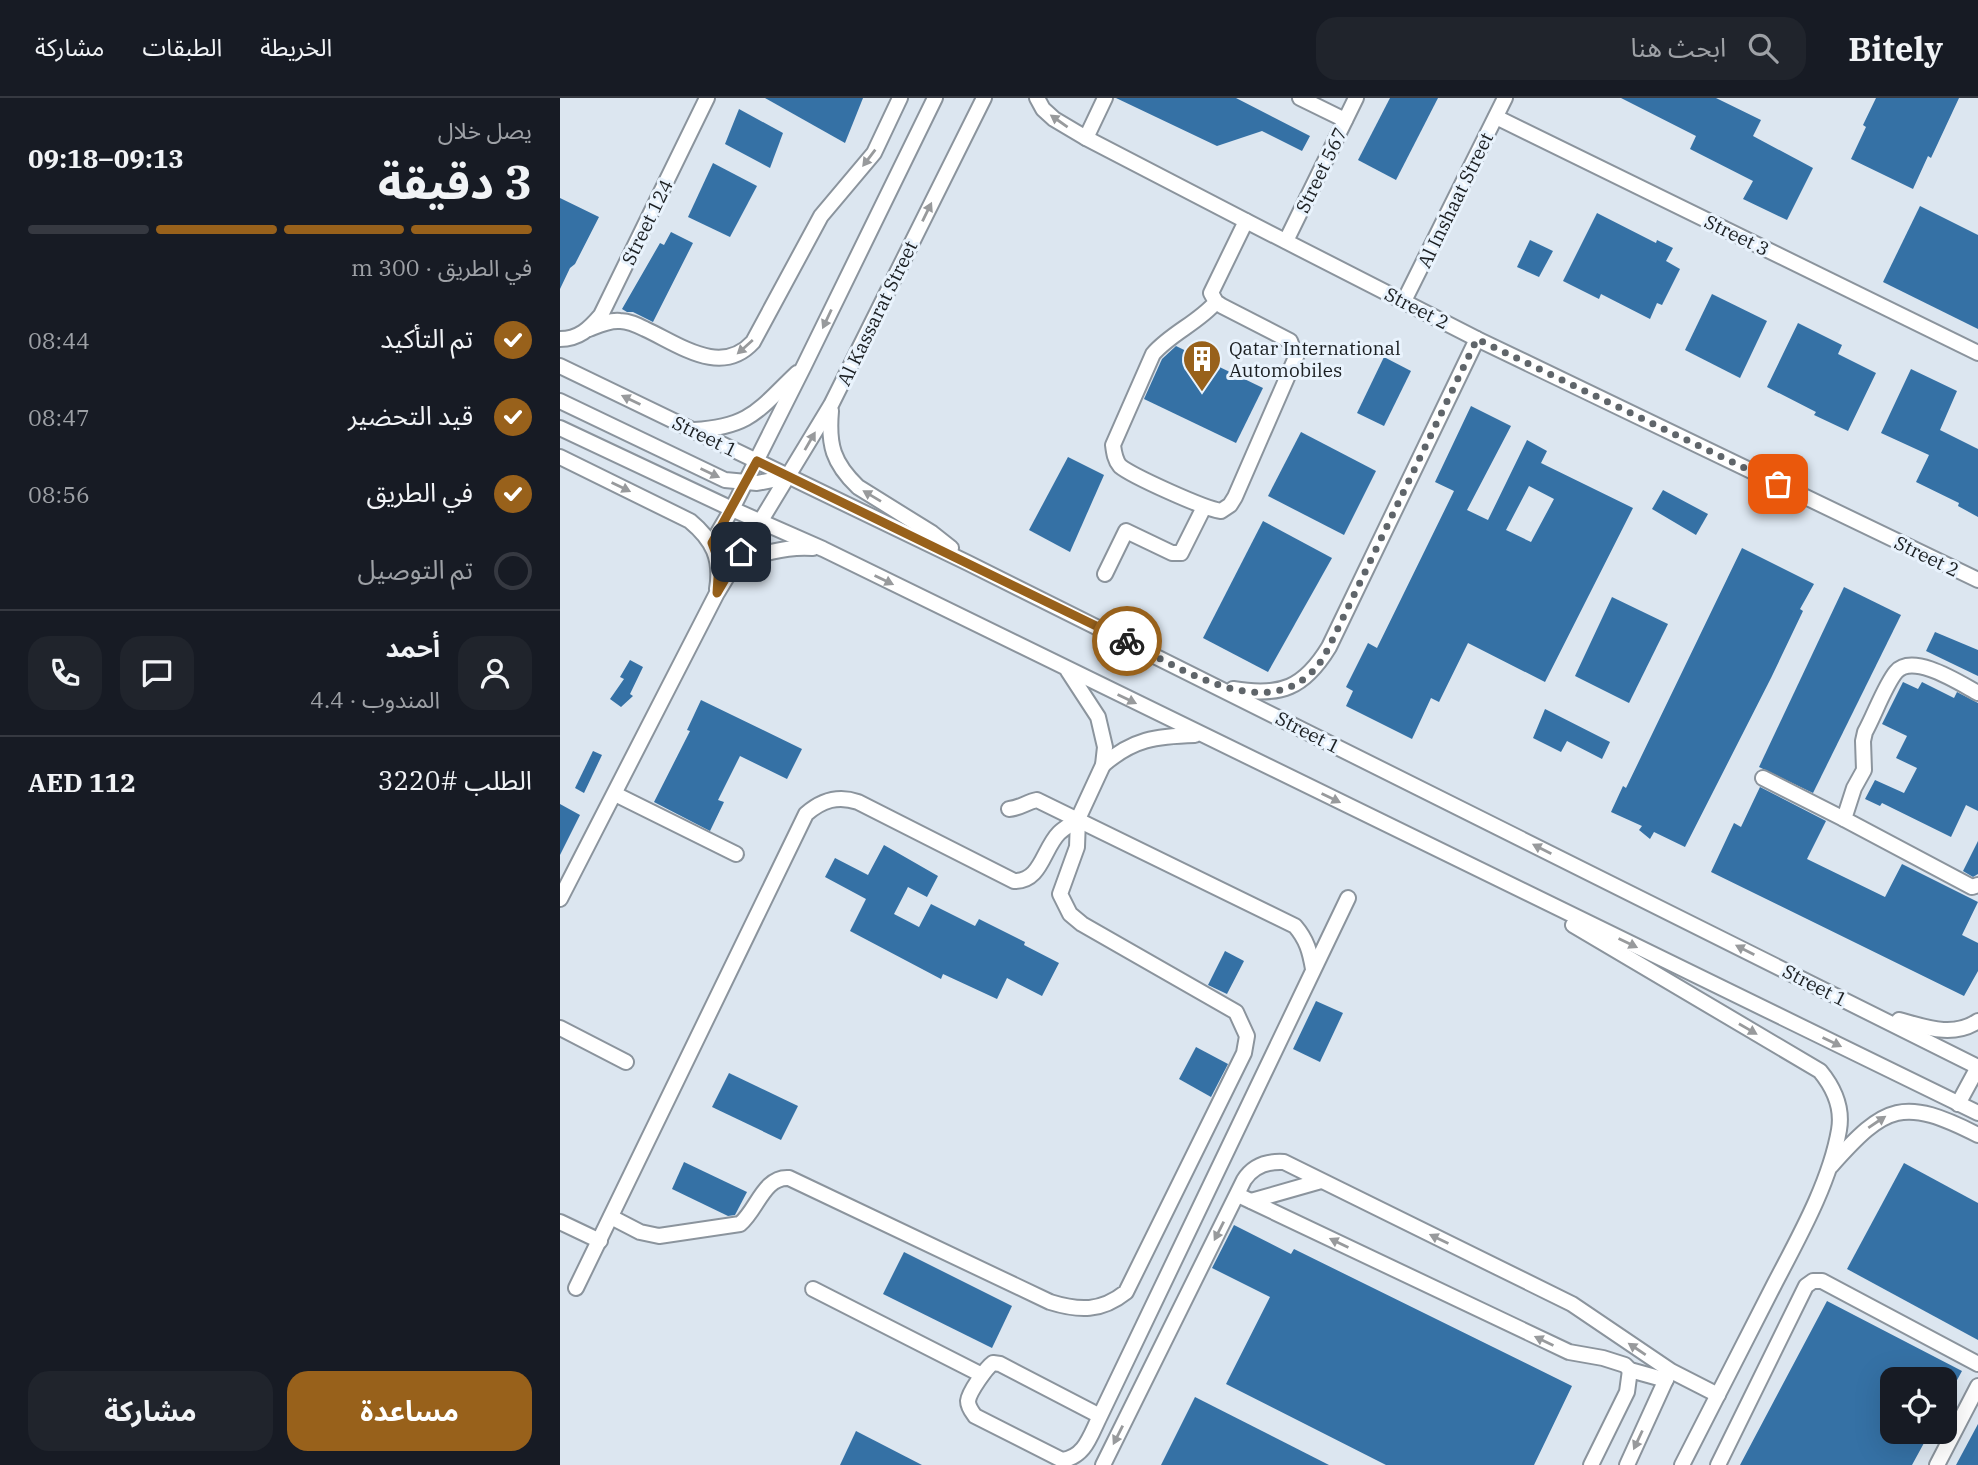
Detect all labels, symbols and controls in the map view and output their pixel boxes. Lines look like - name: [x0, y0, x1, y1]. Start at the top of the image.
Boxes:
- search box: [1316, 17, 1806, 80]
- text: Bitely: [1848, 27, 1943, 70]
- icon: search: [1744, 29, 1782, 67]
- text: ابحث هنا: [1631, 30, 1726, 64]
- text: مشاركة: [35, 31, 104, 63]
- text: الطبقات: [142, 31, 222, 63]
- text: الخريطة: [260, 31, 332, 63]
- one-way arrow: [1050, 114, 1068, 128]
- text: يصل خلال: [438, 115, 532, 145]
- street label: Street 567: [1290, 123, 1352, 217]
- street label: Al Inshaat Street: [1412, 128, 1498, 272]
- text: 09:13–09:18: [28, 141, 184, 175]
- one-way arrow: [862, 149, 877, 167]
- text: 3 دقيقة: [378, 152, 532, 212]
- street label: Street 124: [616, 175, 678, 269]
- one-way arrow: [922, 202, 933, 222]
- street label: Street 3: [1701, 209, 1773, 261]
- street label: Al Kassarat Street: [832, 236, 923, 389]
- text: في الطريق · 300 m: [351, 252, 532, 282]
- street label: Street 2: [1381, 282, 1453, 334]
- one-way arrow: [821, 309, 832, 329]
- text: تم التأكيد: [380, 321, 473, 355]
- icon: check: [494, 321, 532, 359]
- text: 08:44: [28, 325, 90, 355]
- place label: Qatar International Automobiles: [1229, 336, 1401, 382]
- building icon: Qatar International Automobiles: [1181, 338, 1223, 393]
- one-way arrow: [737, 339, 754, 355]
- one-way arrow: [621, 394, 641, 406]
- text: قيد التحضير: [348, 398, 473, 432]
- icon: check: [494, 398, 532, 436]
- text: 08:47: [28, 402, 90, 432]
- street label: Street 1: [669, 410, 741, 462]
- one-way arrow: [804, 432, 816, 451]
- pin: [1748, 454, 1808, 514]
- icon: bag: [1759, 465, 1797, 503]
- one-way arrow: [700, 468, 720, 479]
- text: في الطريق: [367, 475, 473, 509]
- icon: check: [494, 475, 532, 513]
- text: 08:56: [28, 479, 90, 509]
- one-way arrow: [611, 481, 631, 492]
- one-way arrow: [862, 490, 881, 502]
- pin: [711, 522, 771, 582]
- street label: Street 2: [1891, 530, 1963, 582]
- icon: home: [722, 533, 760, 571]
- text: تم التوصيل: [358, 552, 473, 586]
- one-way arrow: [874, 574, 894, 585]
- courier: [1092, 606, 1162, 676]
- icon: bike: [1108, 622, 1146, 660]
- text: أحمد: [386, 630, 440, 664]
- button: phone: [28, 636, 102, 710]
- button: chat: [120, 636, 194, 710]
- button: person: [458, 636, 532, 710]
- text: المندوب · 4.4: [310, 684, 440, 714]
- one-way arrow: [1117, 693, 1137, 704]
- street label: Street 1: [1272, 706, 1344, 758]
- text: الطلب #3220: [378, 763, 532, 797]
- text: AED 112: [28, 765, 136, 799]
- one-way arrow: [1321, 793, 1341, 804]
- one-way arrow: [1532, 843, 1552, 854]
- one-way arrow: [1618, 937, 1638, 948]
- one-way arrow: [1735, 945, 1755, 956]
- street label: Street 1: [1779, 959, 1851, 1011]
- one-way arrow: [1738, 1023, 1758, 1035]
- one-way arrow: [1822, 1037, 1842, 1048]
- one-way arrow: [1867, 1116, 1887, 1129]
- one-way arrow: [1214, 1221, 1225, 1241]
- one-way arrow: [1429, 1233, 1449, 1244]
- one-way arrow: [1329, 1237, 1349, 1249]
- one-way arrow: [1534, 1335, 1554, 1347]
- one-way arrow: [1628, 1343, 1647, 1356]
- map controls: [1880, 1367, 1957, 1444]
- button: locate: [1880, 1367, 1957, 1444]
- button: مشاركة: [28, 1371, 273, 1451]
- button: مساعدة: [287, 1371, 532, 1451]
- one-way arrow: [1112, 1425, 1123, 1445]
- one-way arrow: [1632, 1430, 1644, 1450]

